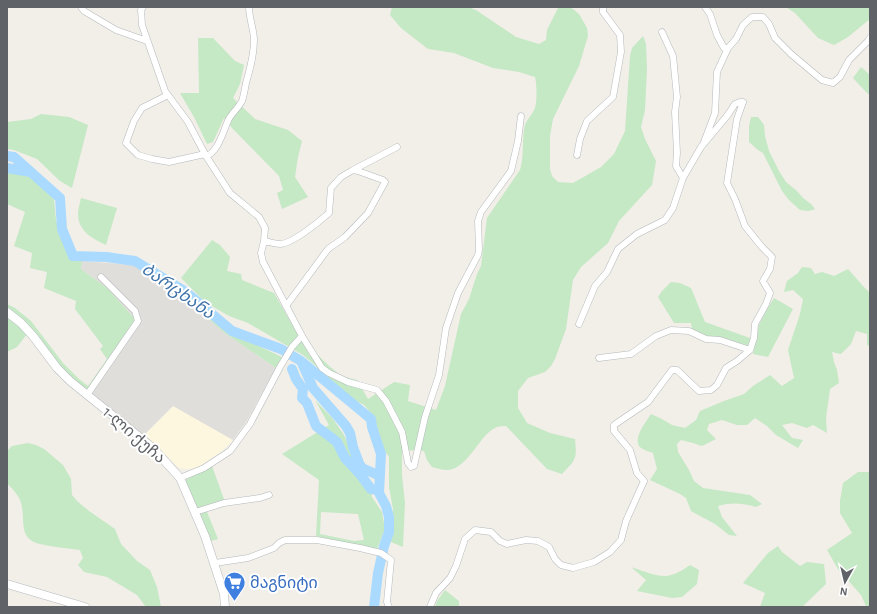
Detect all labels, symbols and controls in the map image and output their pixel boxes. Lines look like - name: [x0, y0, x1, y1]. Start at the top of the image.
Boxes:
- water label: ბარცხანა: [138, 260, 218, 324]
- street label: 1-ლი ქუჩა: [98, 404, 168, 468]
- north arrow: [825, 562, 865, 602]
- supermarket icon: მაგნიტი: [221, 570, 247, 603]
- place label: მაგნიტი: [250, 575, 318, 592]
- text: N: [839, 585, 848, 597]

